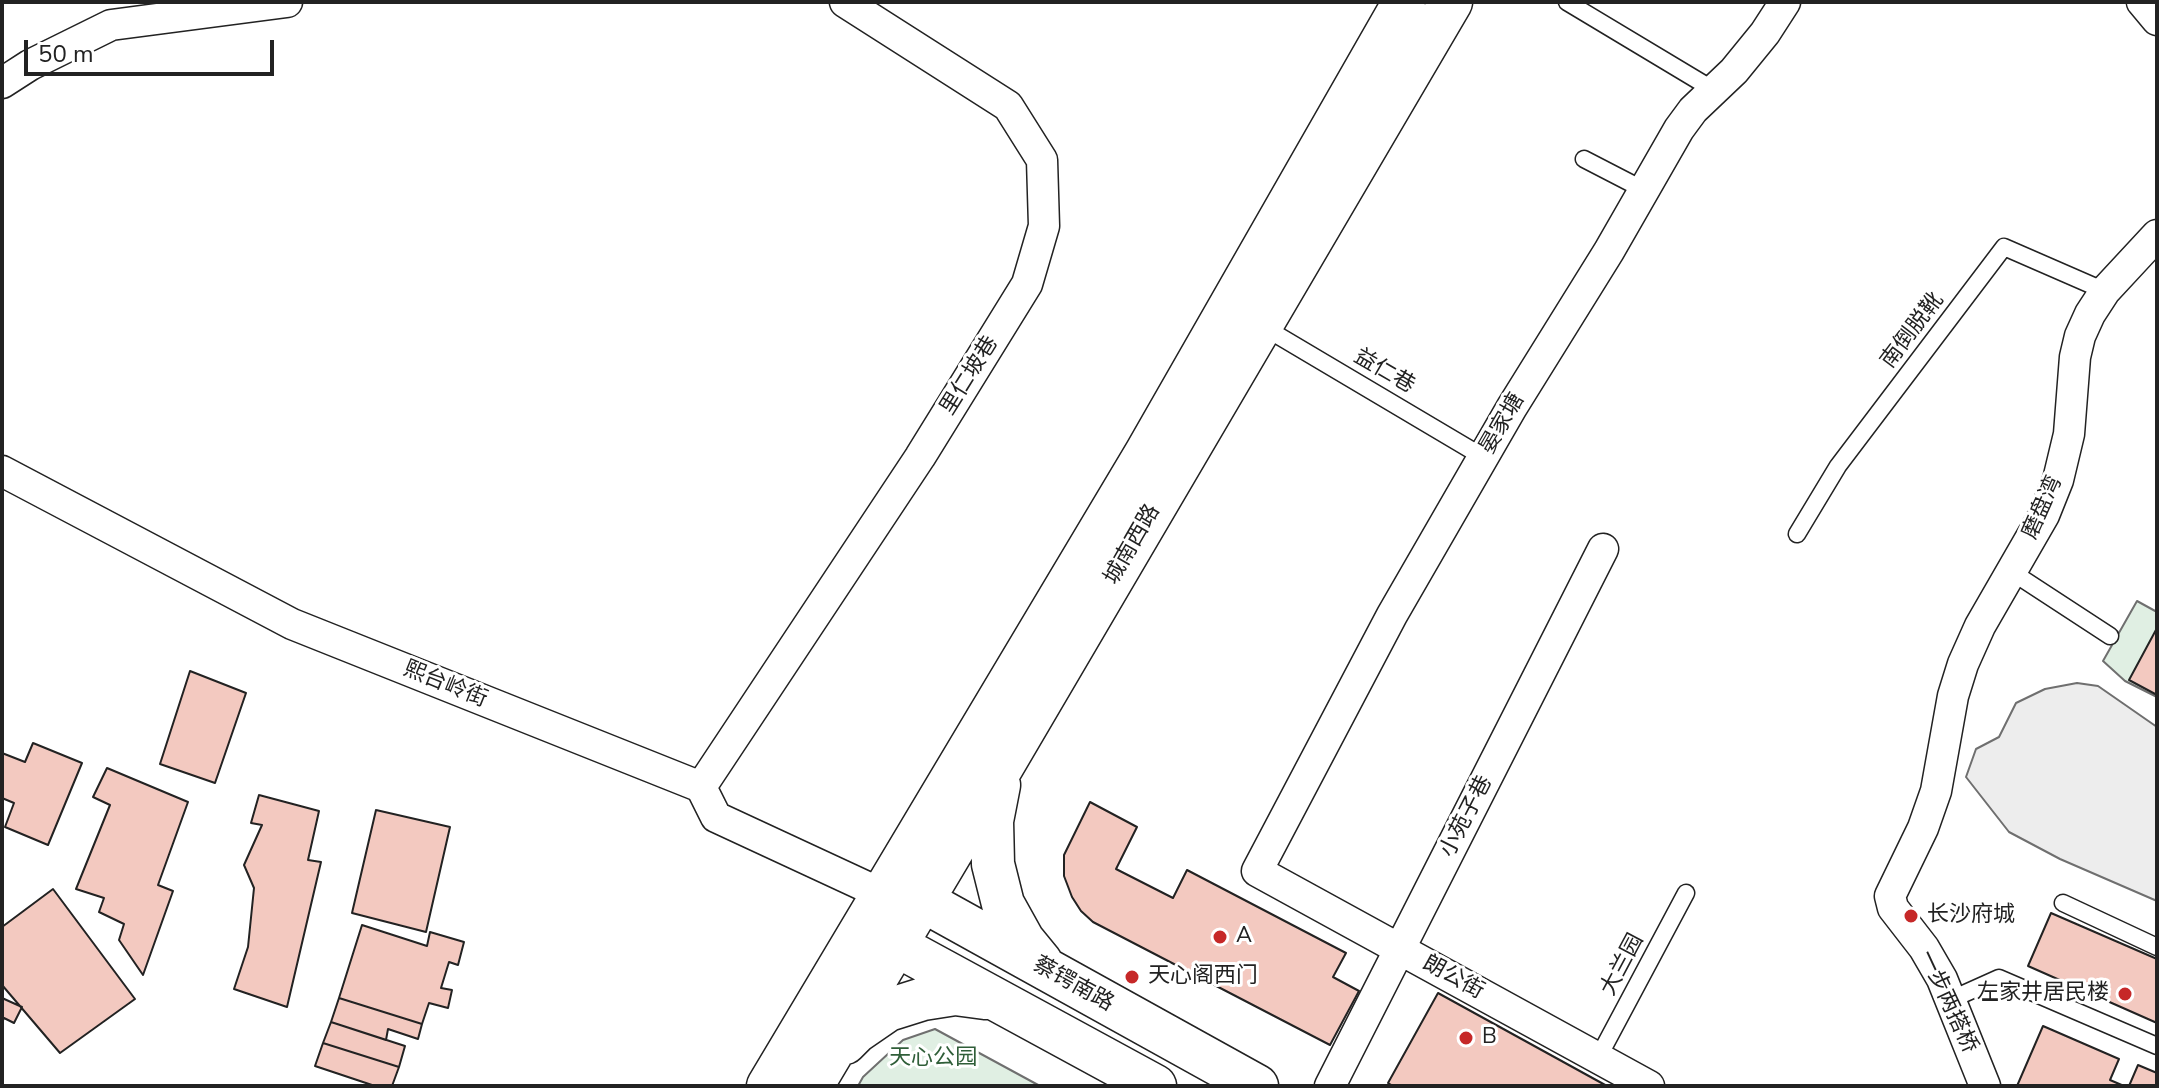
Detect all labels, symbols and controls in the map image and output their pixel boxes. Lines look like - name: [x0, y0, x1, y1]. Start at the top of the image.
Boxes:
- scale bar: [28, 24, 278, 74]
- text: 50 m: [38, 38, 94, 70]
- street label: 南倒脱靴: [1876, 288, 1950, 374]
- street label: 里仁坡巷: [935, 332, 1005, 420]
- street label: 益仁巷: [1349, 344, 1419, 400]
- street label: 晏家塘: [1475, 389, 1531, 459]
- street label: 磨盘湾: [2018, 472, 2068, 544]
- street label: 城南西路: [1100, 500, 1166, 590]
- street label: 熙台岭街: [399, 656, 491, 714]
- street label: 小苑子巷: [1435, 772, 1499, 862]
- place label: 长沙府城: [1927, 903, 2015, 929]
- marker: 长沙府城: [1902, 907, 1920, 925]
- place label: A: [1236, 924, 1252, 950]
- marker: A: [1211, 928, 1229, 946]
- street label: 大兰园: [1596, 930, 1650, 1000]
- street label: 一步两搭桥: [1912, 947, 1982, 1057]
- street label: 朗公街: [1418, 950, 1488, 1006]
- street label: 蔡锷南路: [1028, 952, 1118, 1018]
- place label: 天心阁西门: [1148, 964, 1258, 990]
- marker: 天心阁西门: [1123, 968, 1141, 986]
- place label: 左家井居民楼: [1977, 981, 2109, 1007]
- marker: 左家井居民楼: [2116, 985, 2134, 1003]
- place label: B: [1482, 1025, 1497, 1051]
- marker: B: [1457, 1029, 1475, 1047]
- park label: 天心公园: [889, 1046, 977, 1072]

